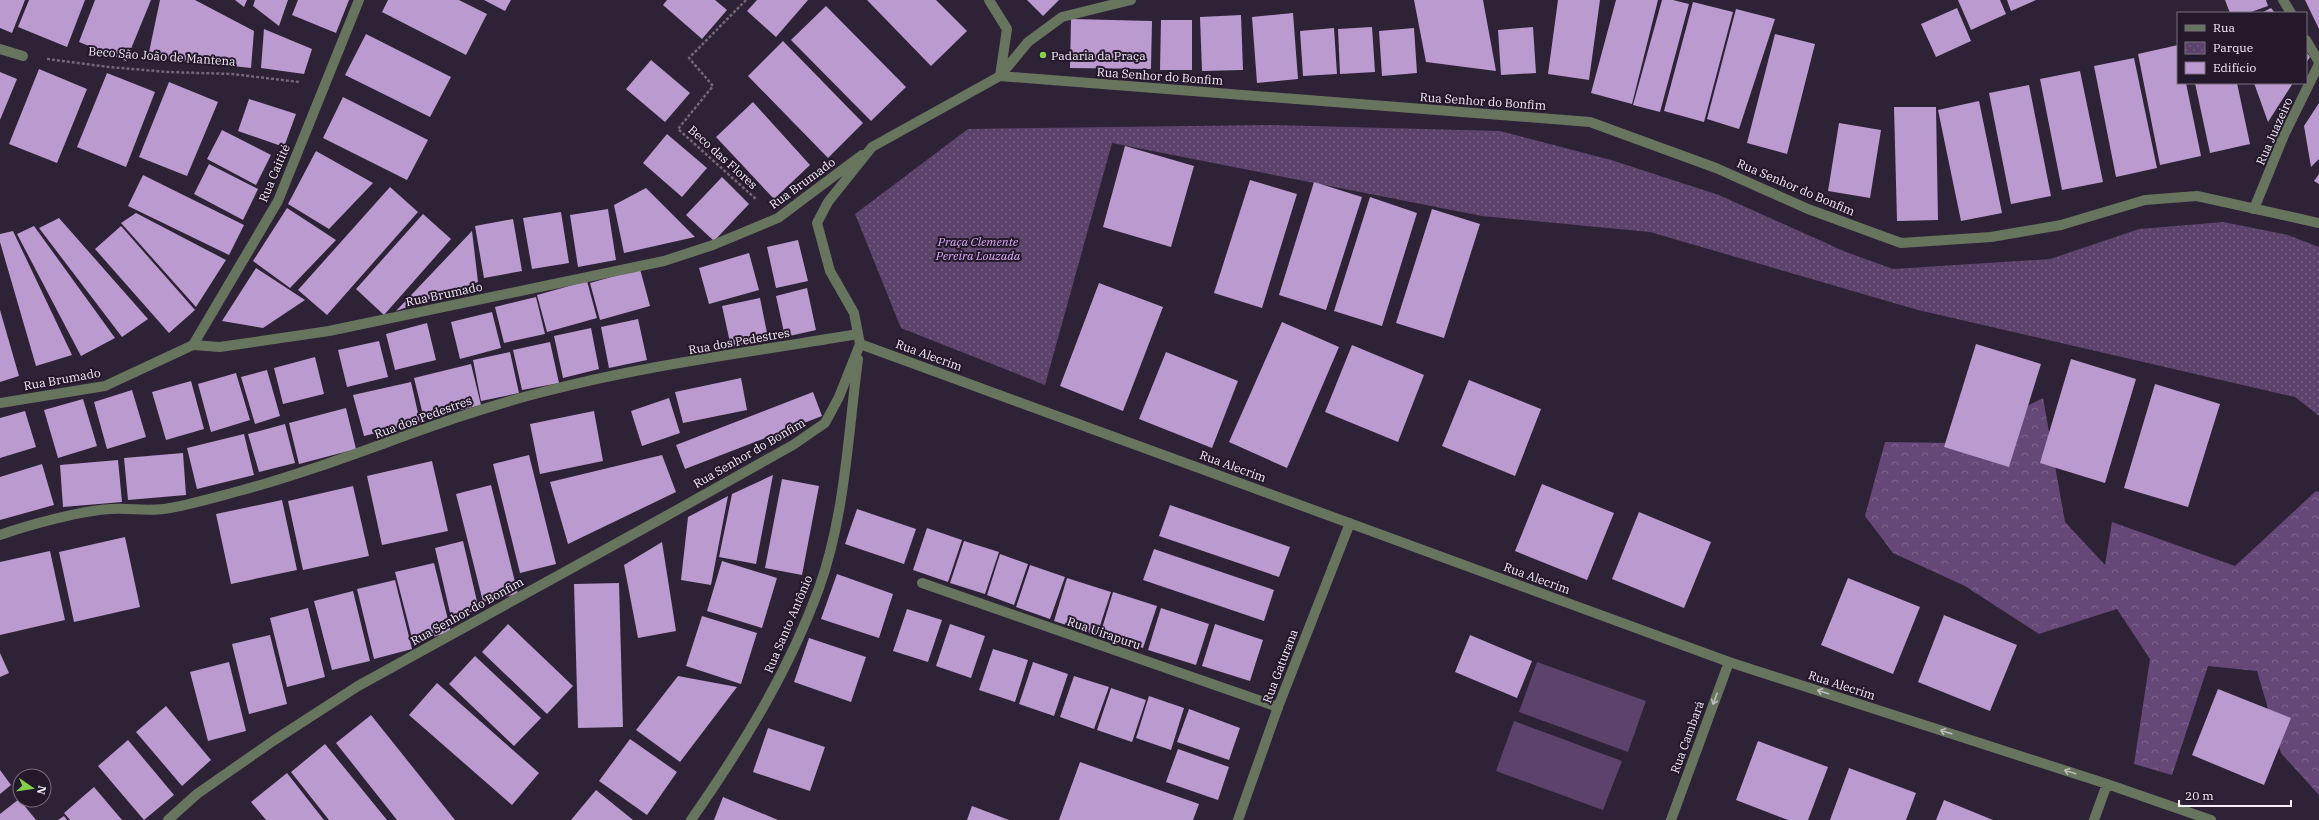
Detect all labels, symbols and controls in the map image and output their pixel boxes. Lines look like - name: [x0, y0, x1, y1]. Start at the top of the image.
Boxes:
- legend: [2177, 12, 2307, 84]
- text: Rua: [2213, 20, 2235, 35]
- text: Parque: [2213, 40, 2253, 55]
- street label: Beco São João de Mantena: [88, 43, 237, 69]
- place label: Padaria da Praça: [1051, 48, 1146, 63]
- marker: Padaria da Praça: [1038, 50, 1048, 60]
- text: Edifício: [2213, 60, 2257, 75]
- street label: Rua Senhor do Bonfim: [1096, 64, 1224, 88]
- street label: Rua Senhor do Bonfim: [1419, 89, 1547, 113]
- street label: Rua Juazeiro: [2252, 95, 2296, 167]
- street label: Beco das Flores: [685, 122, 761, 192]
- street label: Rua Caitité: [255, 142, 293, 204]
- street label: Rua Brumado: [766, 154, 838, 212]
- street label: Rua Senhor do Bonfim: [1735, 155, 1858, 219]
- park label: Praça Clemente Pereira Louzada: [935, 234, 1021, 263]
- street label: Rua Brumado: [404, 279, 484, 309]
- street label: Rua dos Pedestres: [687, 325, 791, 357]
- street label: Rua Alecrim: [894, 336, 965, 374]
- street label: Rua Brumado: [22, 365, 102, 393]
- street label: Rua dos Pedestres: [372, 392, 474, 442]
- street label: Rua Senhor do Bonfim: [690, 415, 808, 491]
- street label: Rua Alecrim: [1198, 447, 1269, 485]
- street label: Rua Alecrim: [1502, 559, 1573, 597]
- street label: Rua Senhor do Bonfim: [408, 573, 527, 648]
- street label: Rua Santo Antônio: [761, 573, 815, 675]
- street label: Rua Uirapuru: [1065, 613, 1143, 653]
- street label: Rua Gaturana: [1259, 627, 1301, 705]
- street label: Rua Alecrim: [1807, 667, 1878, 703]
- one-way arrow: [1817, 688, 1829, 696]
- one-way arrow: [1711, 693, 1719, 705]
- street label: Rua Cambará: [1667, 698, 1707, 775]
- one-way arrow: [1940, 728, 1953, 735]
- north arrow: [12, 768, 52, 808]
- one-way arrow: [2064, 768, 2077, 775]
- scale bar: [2179, 782, 2291, 808]
- text: N: [34, 784, 50, 796]
- text: 20 m: [2185, 788, 2214, 803]

